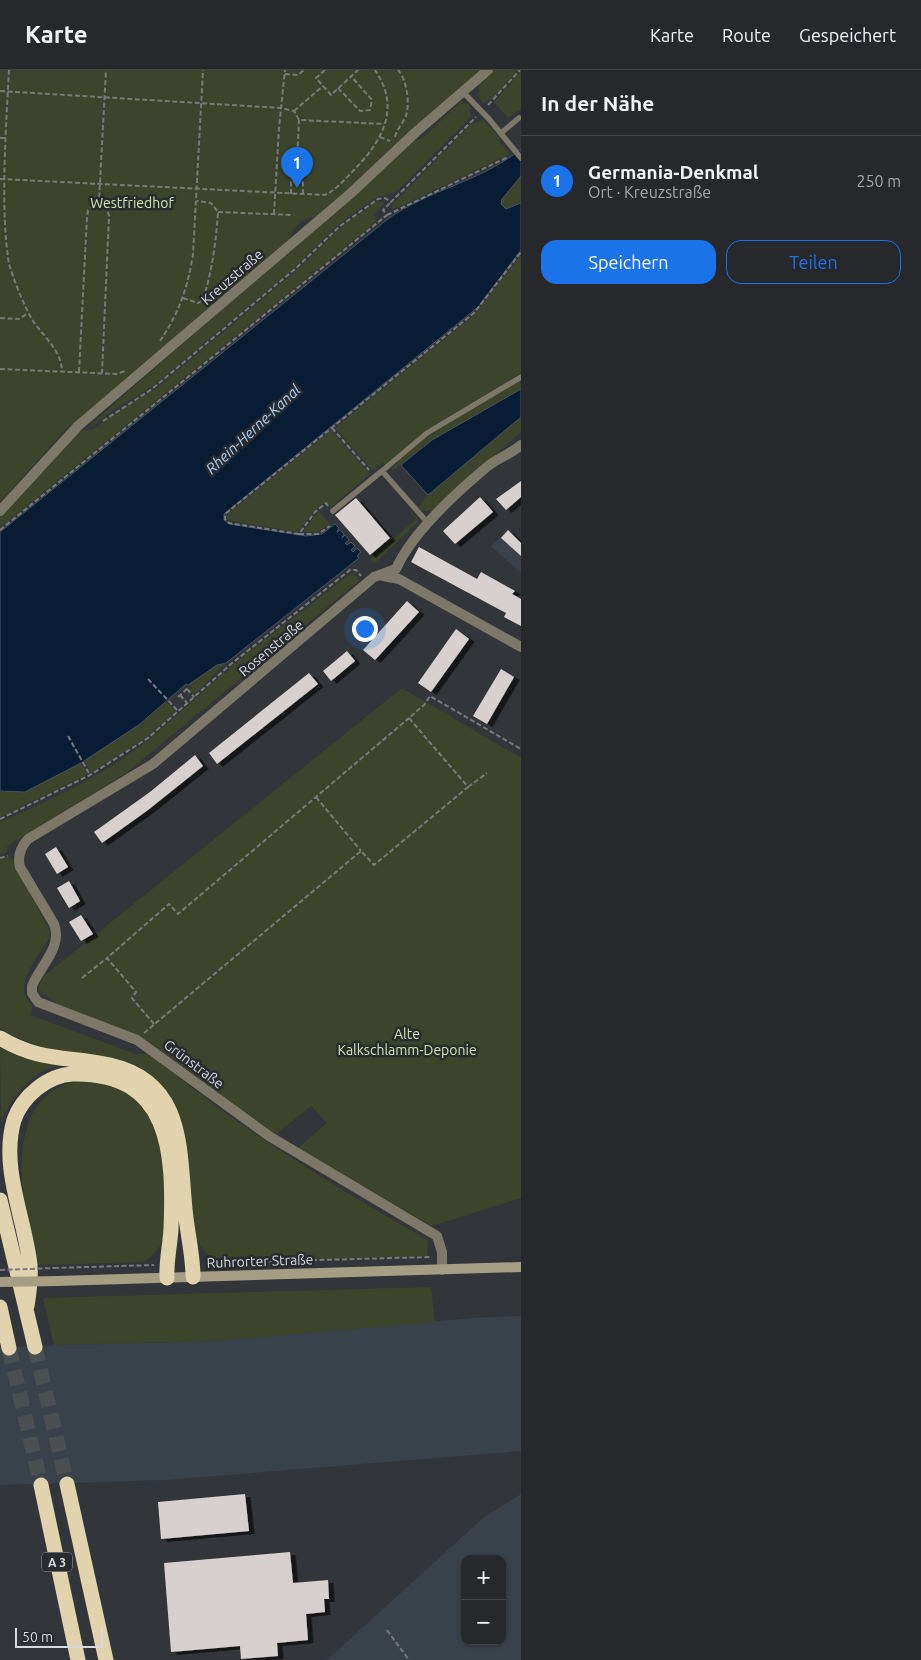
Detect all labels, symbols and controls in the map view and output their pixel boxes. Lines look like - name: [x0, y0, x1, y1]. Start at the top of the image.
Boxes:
- text: Karte: [25, 21, 87, 48]
- text: Karte: [650, 25, 694, 45]
- text: Route: [722, 25, 771, 45]
- text: Gespeichert: [799, 25, 896, 45]
- text: In der Nähe: [541, 91, 654, 115]
- pin: 1: [281, 147, 313, 188]
- text: Germania-Denkmal: [588, 161, 759, 183]
- text: 1: [552, 172, 562, 190]
- text: 250 m: [856, 172, 901, 190]
- text: Ort · Kreuzstraße: [588, 183, 711, 201]
- park label: Westfriedhof: [90, 195, 174, 211]
- button: Speichern: [541, 240, 716, 284]
- button: Teilen: [726, 240, 901, 284]
- street label: Kreuzstraße: [198, 246, 266, 308]
- water label: Rhein-Herne-Kanal: [202, 380, 304, 477]
- your location: [352, 616, 378, 642]
- street label: Rosenstraße: [236, 617, 306, 679]
- park label: Alte Kalkschlamm-Deponie: [337, 1026, 477, 1058]
- street label: Grünstraße: [161, 1036, 227, 1092]
- street label: Ruhrorter Straße: [206, 1251, 314, 1271]
- road number: A 3: [42, 1552, 72, 1571]
- map controls: [461, 1555, 506, 1645]
- button: +: [461, 1555, 506, 1600]
- button: −: [461, 1600, 506, 1645]
- scale bar: [15, 1625, 102, 1648]
- text: 50 m: [22, 1629, 53, 1645]

